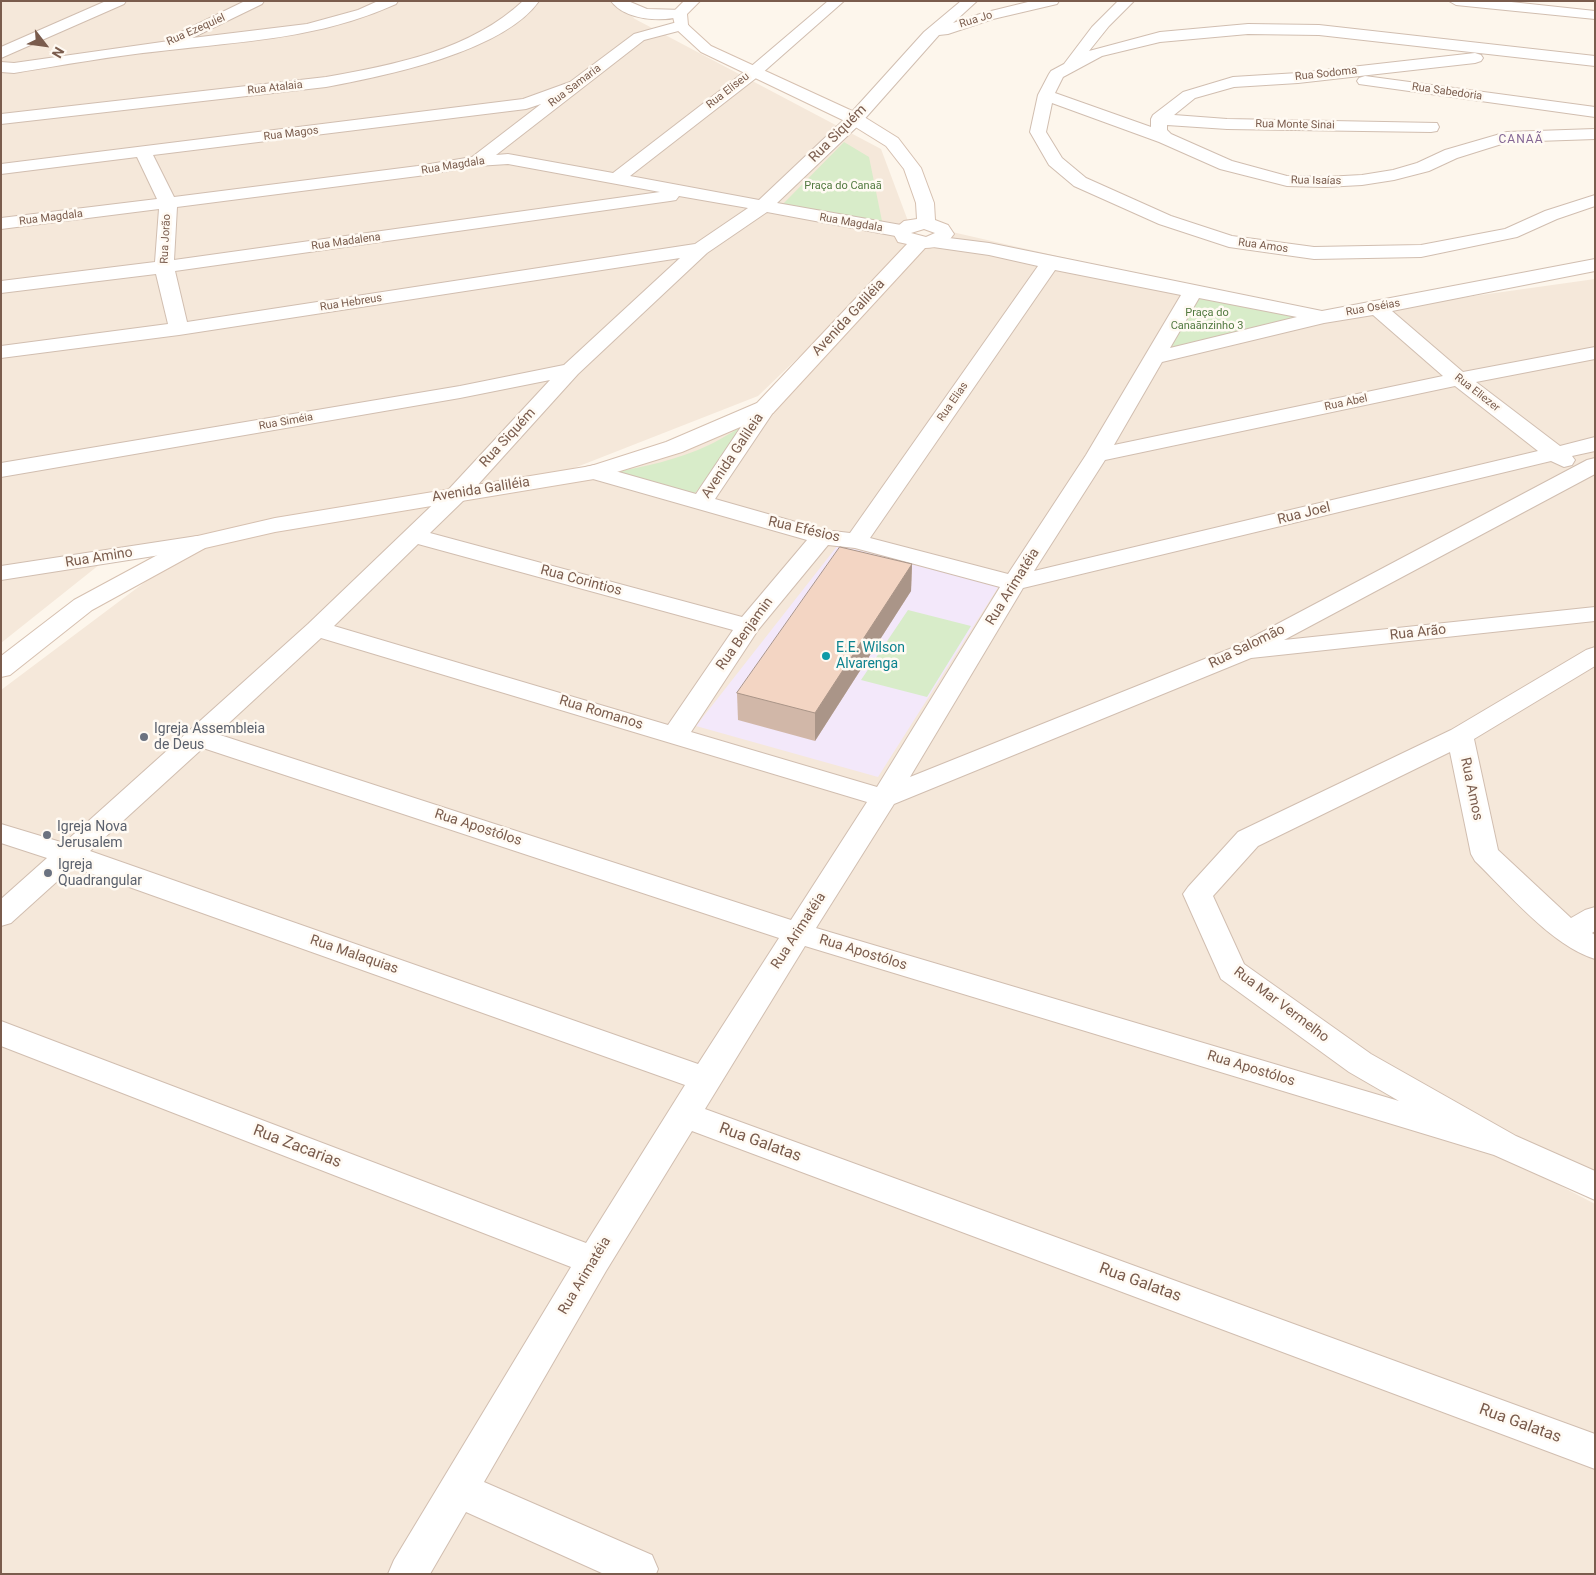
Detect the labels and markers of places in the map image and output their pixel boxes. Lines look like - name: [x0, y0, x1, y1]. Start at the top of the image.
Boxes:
- place label: E.E. Wilson Alvarenga: [836, 640, 905, 672]
- marker: E.E. Wilson Alvarenga: [820, 650, 832, 662]
- place label: Igreja Assembleia de Deus: [154, 721, 265, 754]
- marker: Igreja Assembleia de Deus: [138, 731, 150, 743]
- place label: Igreja Nova Jerusalem: [57, 819, 127, 852]
- marker: Igreja Nova Jerusalem: [41, 829, 53, 841]
- place label: Igreja Quadrangular: [58, 857, 142, 890]
- marker: Igreja Quadrangular: [42, 867, 54, 879]

